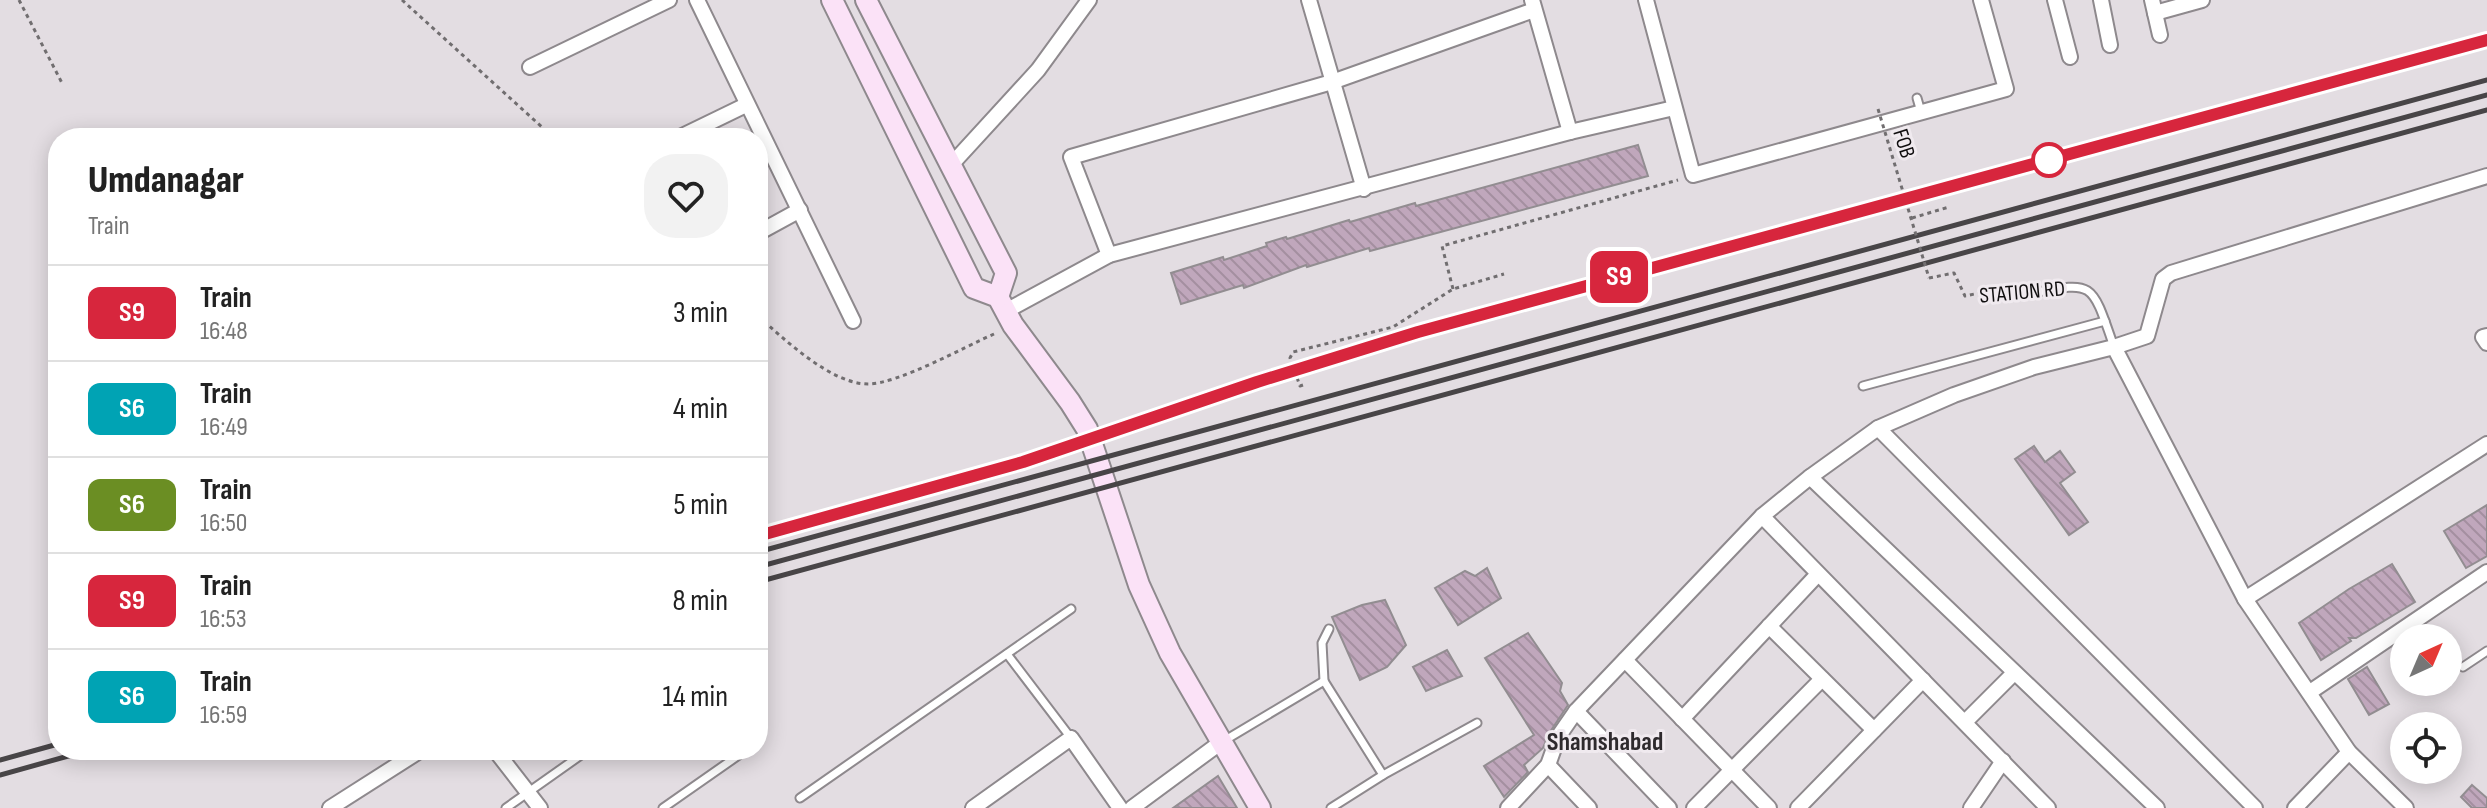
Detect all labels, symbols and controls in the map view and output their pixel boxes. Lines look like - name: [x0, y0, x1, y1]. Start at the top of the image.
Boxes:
- street label: FOB: [1886, 126, 1921, 161]
- unlabelled marker: [2032, 143, 2066, 177]
- button: heart: [644, 154, 728, 238]
- text: Umdanagar: [88, 158, 244, 203]
- text: Train: [88, 211, 130, 242]
- line badge: S9: [1583, 251, 1655, 303]
- text: S9: [1606, 260, 1632, 293]
- street label: STATION RD: [1978, 275, 2066, 310]
- text: Train: [200, 280, 252, 316]
- text: 3 min: [673, 295, 728, 331]
- text: S9: [119, 296, 145, 329]
- text: 16:48: [200, 316, 248, 347]
- text: Train: [200, 376, 252, 412]
- text: 4 min: [673, 391, 728, 427]
- text: S6: [119, 392, 145, 425]
- text: 16:49: [200, 412, 248, 443]
- text: Train: [200, 472, 252, 508]
- text: 5 min: [674, 487, 728, 523]
- text: S6: [119, 488, 145, 521]
- text: 16:50: [200, 508, 247, 539]
- text: Train: [200, 568, 252, 604]
- text: 8 min: [672, 583, 728, 619]
- text: S9: [119, 584, 145, 617]
- text: 16:53: [200, 604, 247, 635]
- north arrow: [2390, 624, 2462, 696]
- map controls: [2390, 624, 2462, 784]
- text: Train: [200, 664, 252, 700]
- text: 14 min: [663, 679, 728, 715]
- text: S6: [119, 680, 145, 713]
- text: 16:59: [200, 700, 247, 731]
- button: locate: [2390, 712, 2462, 784]
- district label: Shamshabad: [1547, 727, 1663, 758]

